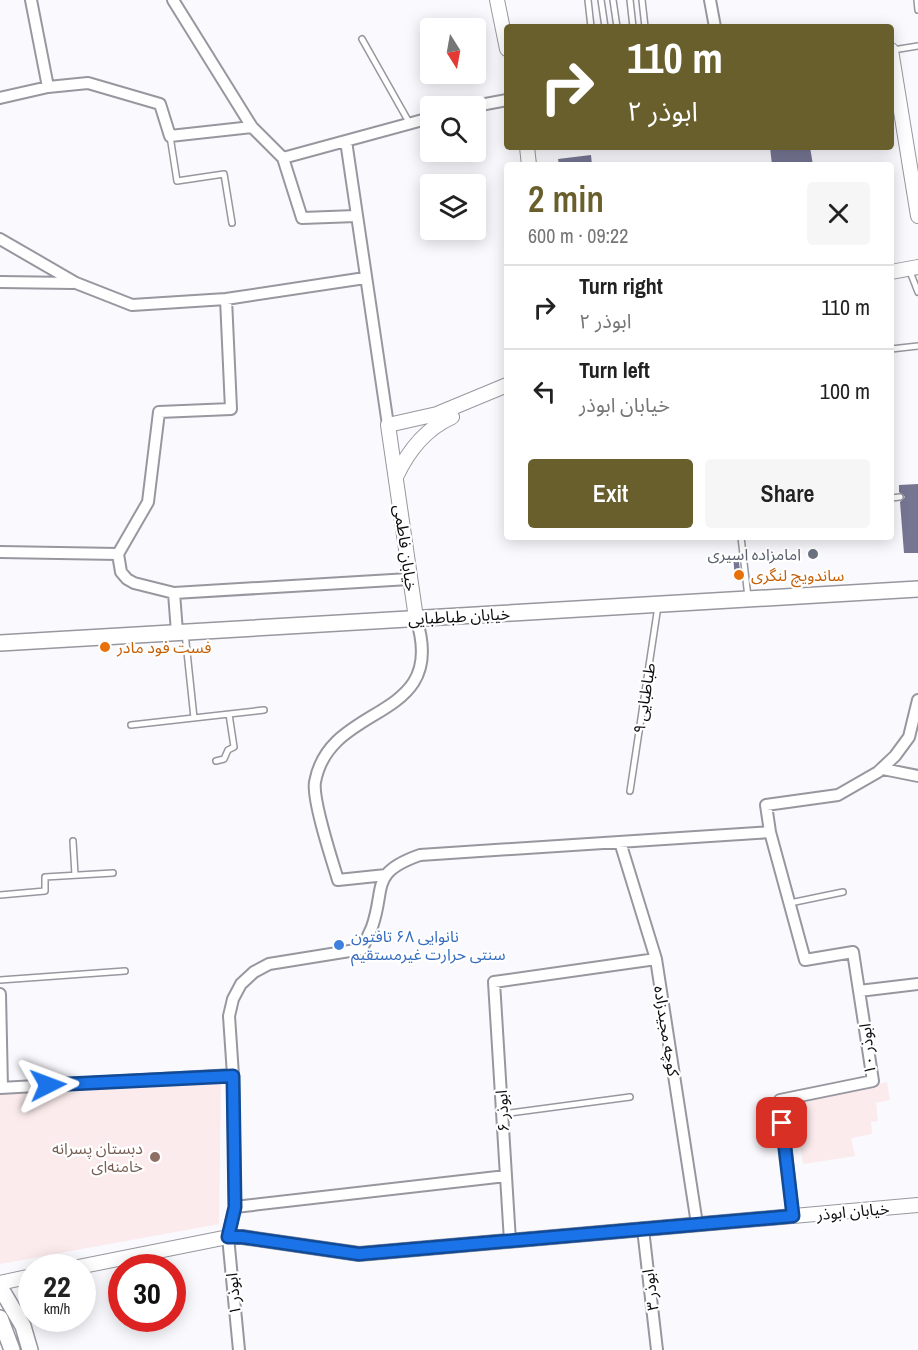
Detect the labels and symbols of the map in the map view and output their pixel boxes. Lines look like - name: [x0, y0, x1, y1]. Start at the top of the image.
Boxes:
- north arrow: [420, 18, 486, 84]
- street label: خیابان فاطمی: [389, 503, 423, 593]
- place label: امامزاده اسیری: [707, 543, 801, 565]
- marker: امامزاده اسیری: [806, 547, 820, 561]
- place label: ساندویچ لنگری: [751, 564, 844, 588]
- marker: ساندویچ لنگری: [732, 568, 746, 582]
- street label: خیابان طباطبایی: [407, 602, 511, 630]
- place label: فست فود مادر: [116, 636, 211, 658]
- marker: فست فود مادر: [98, 640, 112, 654]
- street label: طباطبایی ۹: [628, 661, 660, 735]
- place label: نانوایی ۶۸ تافتون سنتی حرارت غیرمستقیم: [351, 925, 506, 967]
- marker: نانوایی ۶۸ تافتون سنتی حرارت غیرمستقیم: [332, 938, 346, 952]
- street label: کوچه مجیدزاده: [649, 984, 685, 1078]
- street label: ابوذر ۱۰: [853, 1022, 881, 1076]
- position arrow: [16, 1053, 80, 1117]
- street label: ابوذر ۶: [490, 1089, 514, 1133]
- pin: [756, 1097, 807, 1148]
- place label: دبستان پسرانه خامنه‌ای: [52, 1137, 143, 1177]
- marker: دبستان پسرانه خامنه‌ای: [148, 1150, 162, 1164]
- street label: خیابان ابوذر: [815, 1197, 890, 1225]
- speed limit sign: 30: [108, 1254, 186, 1332]
- street label: ابوذر ۳: [637, 1268, 663, 1312]
- street label: ابوذر ۱: [220, 1272, 246, 1316]

